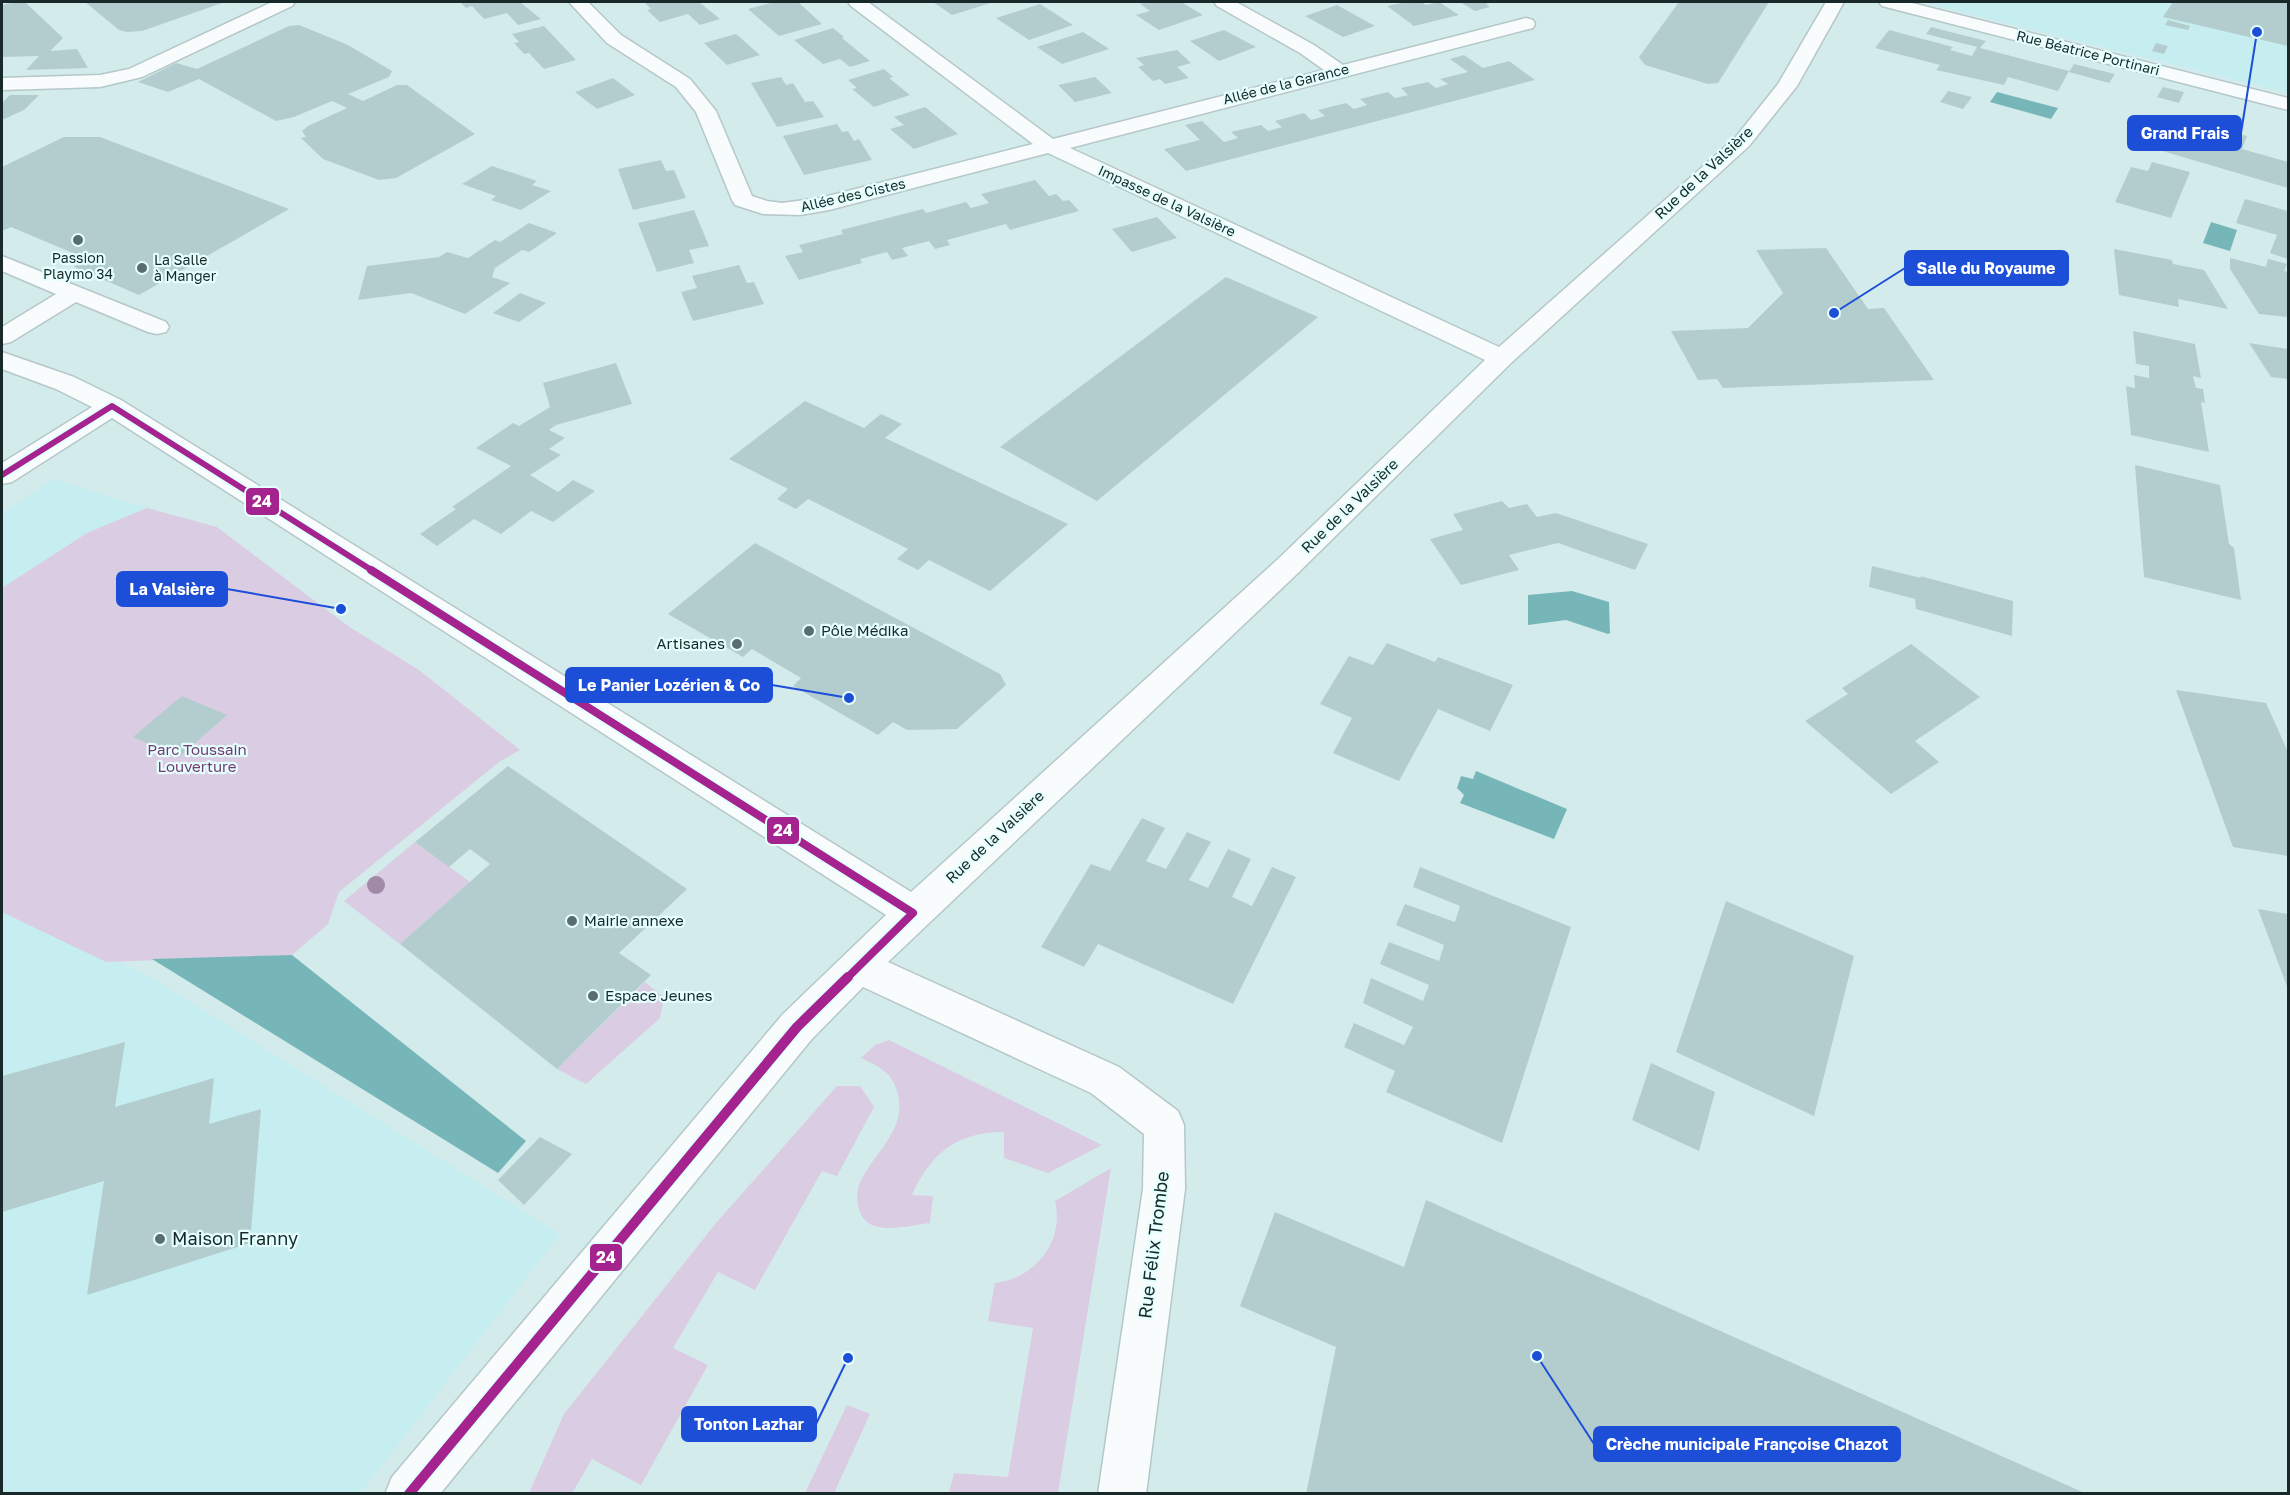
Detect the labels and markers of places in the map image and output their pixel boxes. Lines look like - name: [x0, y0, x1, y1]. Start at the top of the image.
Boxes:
- callout: Grand Frais: [2128, 116, 2241, 150]
- marker: Passion Playmo 34: [71, 233, 85, 247]
- place label: Passion Playmo 34: [43, 249, 113, 282]
- place label: La Salle à Manger: [154, 251, 217, 284]
- callout: Salle du Royaume: [1905, 251, 2068, 285]
- marker: La Salle à Manger: [135, 261, 149, 275]
- callout: La Valsière: [117, 572, 227, 606]
- place label: Pôle Médika: [821, 621, 908, 639]
- marker: Pôle Médika: [802, 624, 816, 638]
- place label: Artisanes: [656, 634, 725, 652]
- marker: Artisanes: [730, 637, 744, 651]
- callout: Le Panier Lozérien & Co: [566, 668, 772, 702]
- place label: Mairie annexe: [584, 911, 684, 929]
- marker: Mairie annexe: [565, 914, 579, 928]
- place label: Espace Jeunes: [605, 986, 712, 1004]
- marker: Espace Jeunes: [586, 989, 600, 1003]
- place label: Maison Franny: [172, 1227, 298, 1249]
- marker: Maison Franny: [153, 1232, 167, 1246]
- callout: Tonton Lazhar: [682, 1407, 816, 1441]
- callout: Crèche municipale Françoise Chazot: [1594, 1427, 1900, 1461]

